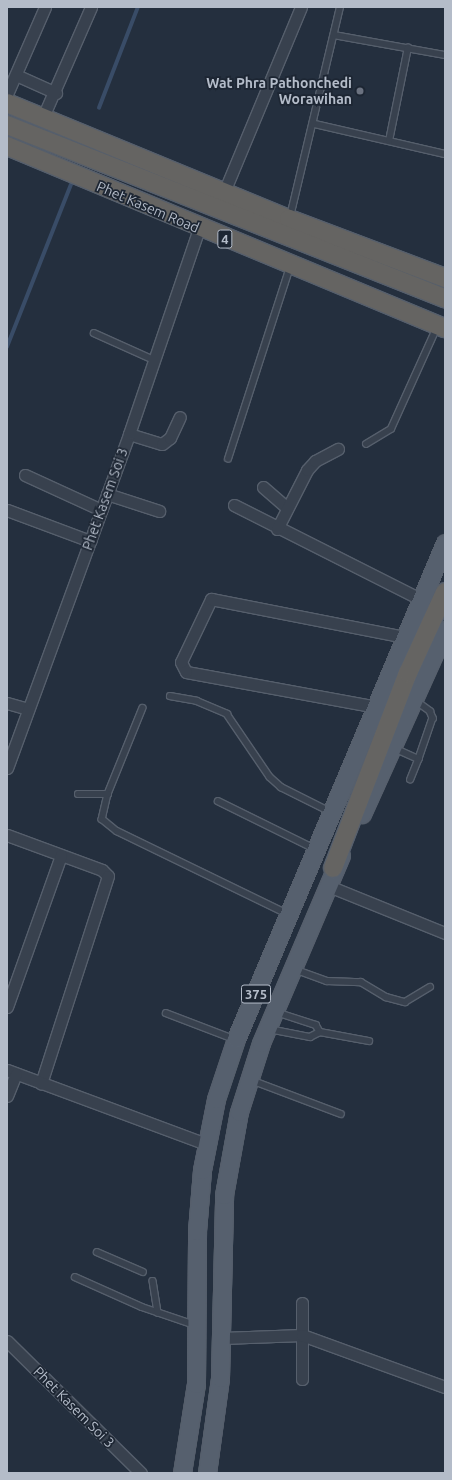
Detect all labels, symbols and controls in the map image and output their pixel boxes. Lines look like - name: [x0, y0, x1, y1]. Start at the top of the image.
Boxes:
- place label: Wat Phra Pathonchedi Worawihan: [206, 75, 352, 108]
- marker: Wat Phra Pathonchedi Worawihan: [355, 86, 365, 96]
- street label: Phet Kasem Road: [94, 178, 202, 236]
- road number: 4: [217, 228, 233, 250]
- street label: Phet Kasem Soi 3: [79, 446, 131, 552]
- road number: 375: [241, 983, 271, 1005]
- street label: Phet Kasem Soi 3: [30, 1363, 118, 1451]

